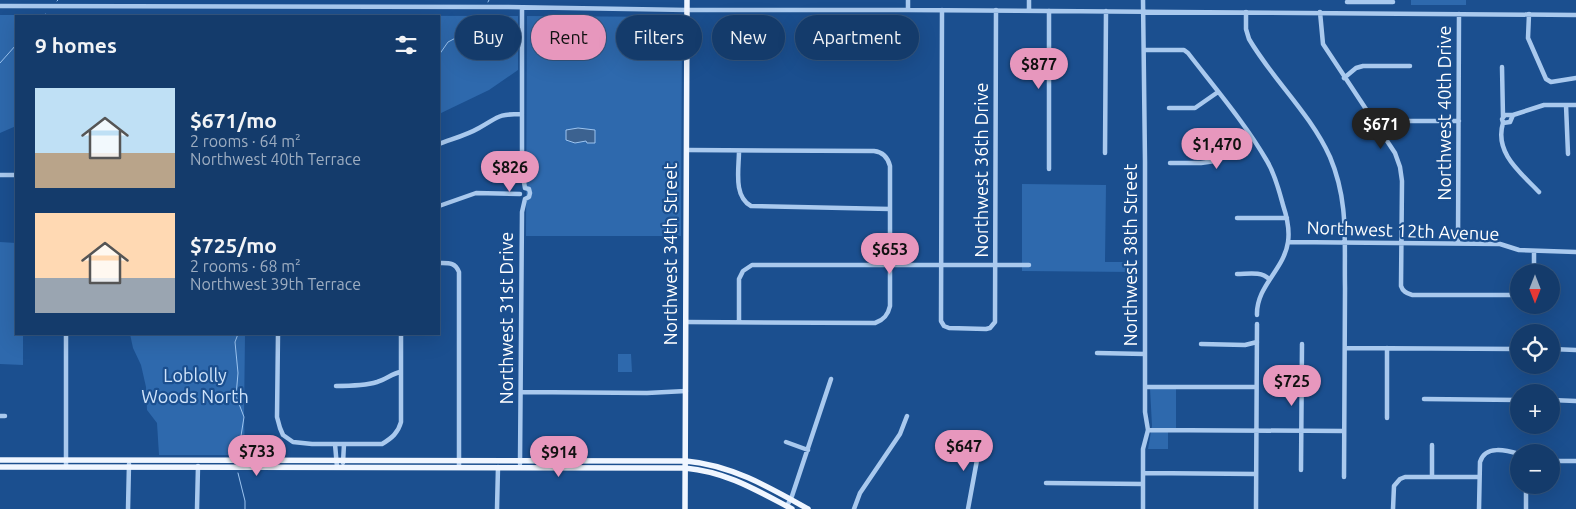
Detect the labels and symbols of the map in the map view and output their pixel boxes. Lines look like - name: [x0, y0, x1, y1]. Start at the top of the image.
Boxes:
- street label: Northwest 40th Drive: [1434, 26, 1454, 200]
- pin: $877: [1009, 48, 1069, 90]
- street label: Northwest 36th Drive: [971, 83, 991, 257]
- pin: $671: [1351, 108, 1411, 150]
- pin: $1,470: [1176, 128, 1258, 170]
- pin: $826: [480, 150, 540, 193]
- street label: Northwest 34th Street: [660, 163, 680, 345]
- street label: Northwest 38th Street: [1120, 164, 1140, 346]
- street label: Northwest 12th Avenue: [1306, 217, 1500, 243]
- street label: Northwest 31st Drive: [496, 232, 516, 404]
- pin: $653: [860, 232, 920, 275]
- north arrow: [1510, 264, 1560, 314]
- pin: $725: [1262, 364, 1322, 407]
- park label: Loblolly Woods North: [141, 365, 249, 406]
- pin: $647: [934, 430, 994, 472]
- pin: $733: [227, 434, 287, 477]
- pin: $914: [529, 436, 589, 478]

